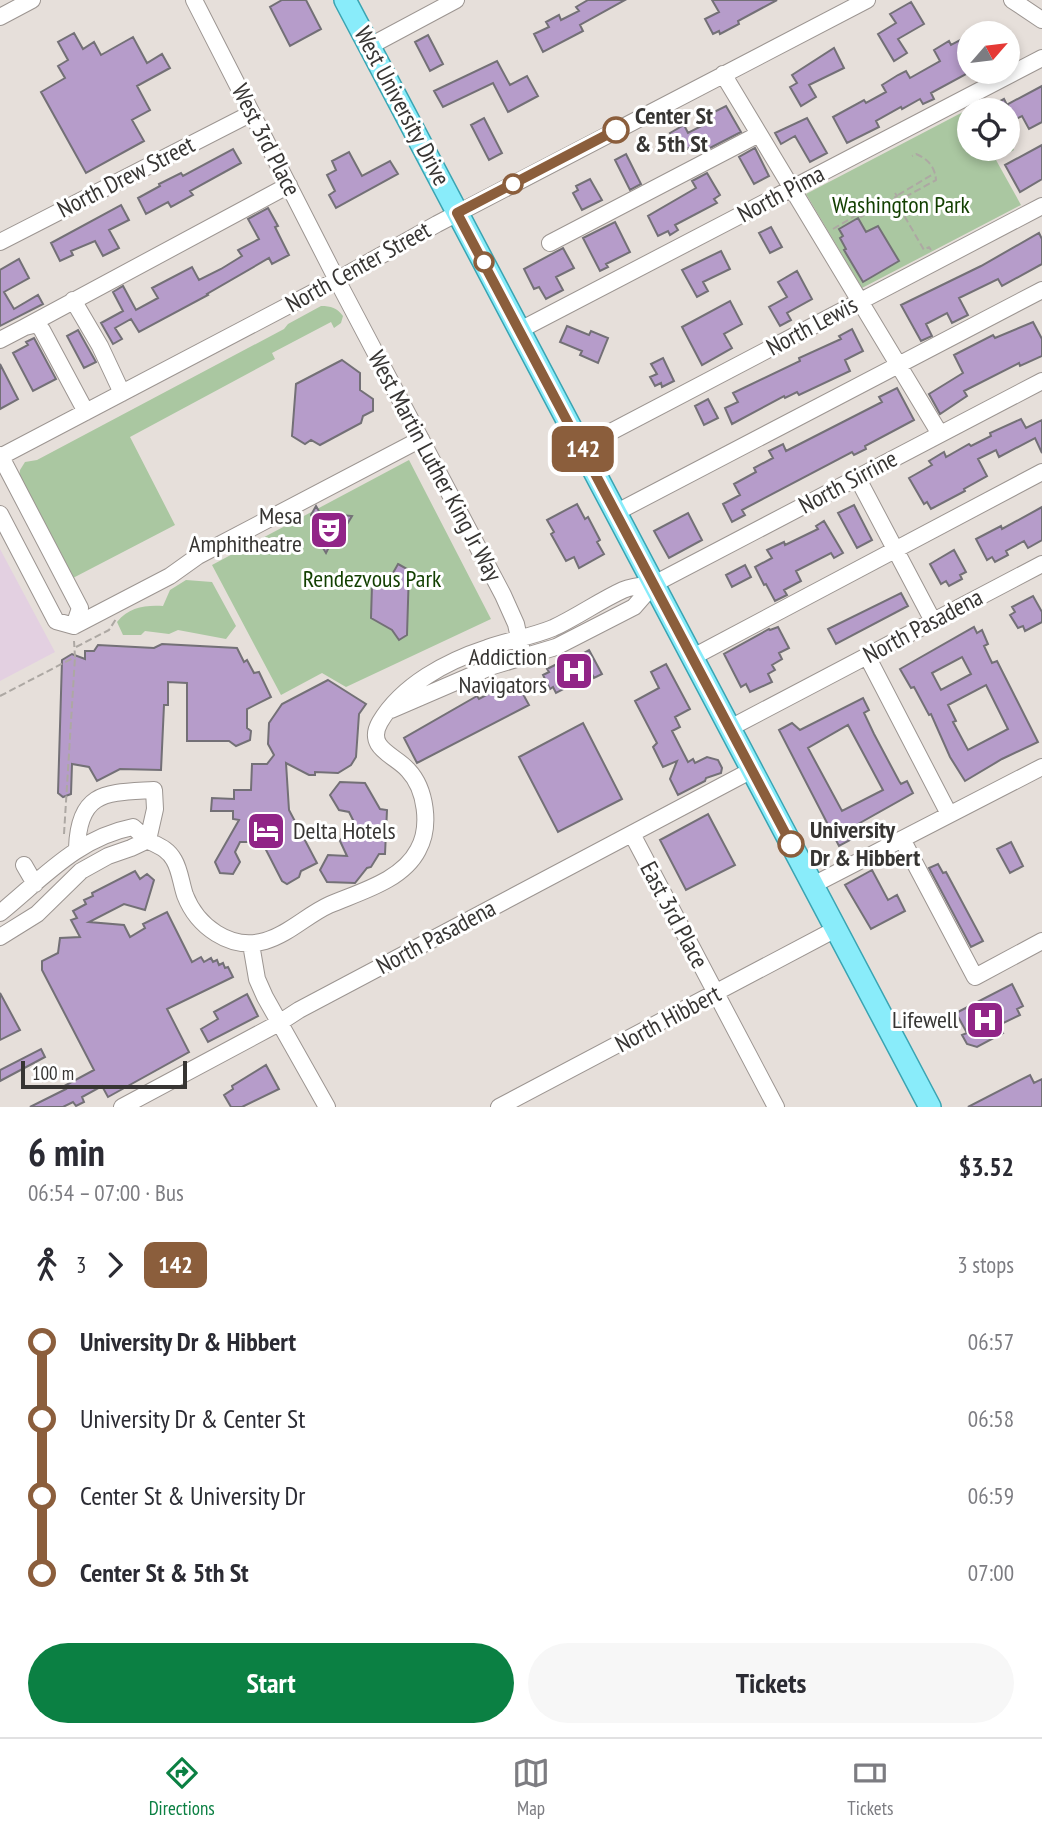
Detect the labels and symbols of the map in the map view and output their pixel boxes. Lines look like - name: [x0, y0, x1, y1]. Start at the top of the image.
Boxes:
- street label: West University Drive: [347, 21, 457, 191]
- north arrow: [957, 21, 1020, 84]
- street label: West 3rd Place: [225, 78, 308, 201]
- place label: Center St & 5th St: [635, 100, 713, 159]
- marker: Center St & 5th St: [603, 117, 629, 143]
- street label: North Drew Street: [52, 129, 200, 224]
- street label: North Pima: [732, 158, 830, 229]
- unlabelled marker: [503, 174, 523, 194]
- park label: Washington Park: [832, 189, 971, 220]
- street label: North Center Street: [280, 214, 436, 319]
- unlabelled marker: [474, 252, 494, 272]
- street label: North Lewis: [761, 289, 863, 362]
- street label: West Martin Luther King Jr Way: [361, 345, 510, 587]
- line badge: 142: [543, 426, 623, 472]
- street label: North Sirrine: [793, 443, 902, 520]
- place label: Mesa Amphitheatre: [189, 500, 302, 559]
- theatre icon: Mesa Amphitheatre: [308, 509, 350, 551]
- park label: Rendezvous Park: [303, 563, 442, 594]
- street label: North Pasadena: [858, 581, 988, 670]
- place label: Addiction Navigators: [459, 641, 547, 700]
- hospital icon: Addiction Navigators: [553, 650, 595, 692]
- hotel icon: Delta Hotels: [245, 810, 287, 852]
- place label: University Dr & Hibbert: [810, 814, 920, 873]
- place label: Delta Hotels: [293, 815, 396, 846]
- marker: University Dr & Hibbert: [778, 831, 804, 857]
- street label: East 3rd Place: [633, 856, 716, 974]
- street label: North Pasadena: [371, 892, 501, 981]
- street label: North Hibbert: [610, 978, 726, 1059]
- hospital icon: Lifewell: [964, 999, 1006, 1041]
- place label: Lifewell: [892, 1004, 958, 1035]
- scale bar: [21, 1058, 187, 1090]

